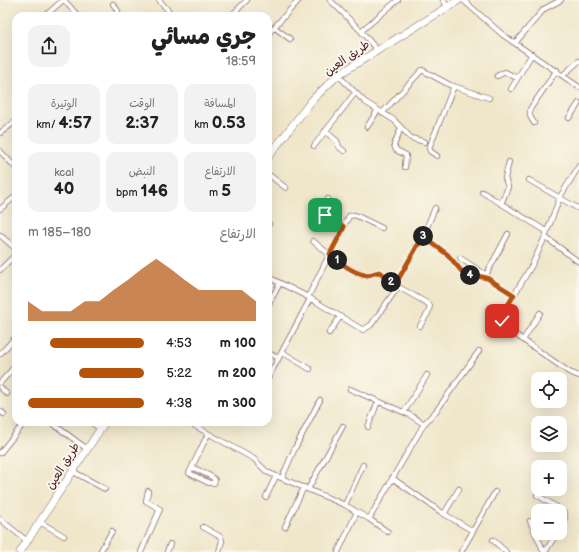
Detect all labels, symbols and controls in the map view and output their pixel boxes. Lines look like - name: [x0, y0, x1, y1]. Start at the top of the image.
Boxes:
- text: جري مسائي: [151, 24, 256, 51]
- button: share: [28, 25, 70, 67]
- street label: طريق العين: [321, 37, 373, 79]
- text: 18:59: [226, 53, 256, 69]
- text: الوتيرة: [51, 97, 77, 110]
- text: الوقت: [129, 97, 155, 110]
- text: المسافة: [204, 97, 236, 110]
- text: 4:57: [59, 113, 92, 133]
- text: 2:37: [125, 113, 159, 133]
- text: 0.53: [212, 113, 246, 133]
- text: /km: [36, 118, 59, 131]
- text: km: [194, 118, 212, 131]
- text: النبض: [129, 165, 155, 178]
- text: الارتفاع: [205, 165, 235, 178]
- text: kcal: [54, 166, 74, 179]
- text: 40: [54, 179, 74, 199]
- text: 146: [141, 181, 168, 201]
- text: 5: [221, 181, 231, 201]
- text: bpm: [116, 186, 141, 199]
- text: m: [209, 186, 221, 199]
- pin: [308, 198, 342, 232]
- icon: arrive: [314, 204, 336, 226]
- text: 180–185 m: [28, 224, 91, 240]
- text: الارتفاع: [220, 226, 256, 242]
- pin: 3: [413, 226, 433, 246]
- text: 3: [420, 229, 426, 242]
- pin: 1: [327, 250, 347, 270]
- text: 1: [335, 253, 339, 266]
- pin: 4: [460, 265, 480, 285]
- text: 4: [467, 268, 473, 281]
- pin: 2: [381, 272, 401, 292]
- text: 2: [388, 275, 394, 288]
- pin: [485, 304, 519, 338]
- icon: check: [491, 310, 513, 332]
- text: 4:53: [166, 335, 192, 351]
- text: 100 m: [220, 335, 256, 351]
- text: 5:22: [167, 365, 192, 381]
- text: 200 m: [218, 365, 256, 381]
- map controls: [531, 372, 567, 540]
- button: locate: [531, 372, 567, 408]
- text: 4:38: [166, 395, 192, 411]
- text: 300 m: [218, 395, 256, 411]
- button: layers: [531, 416, 567, 452]
- street label: طريق العين: [43, 440, 83, 492]
- button: +: [531, 460, 567, 496]
- button: −: [531, 504, 567, 540]

